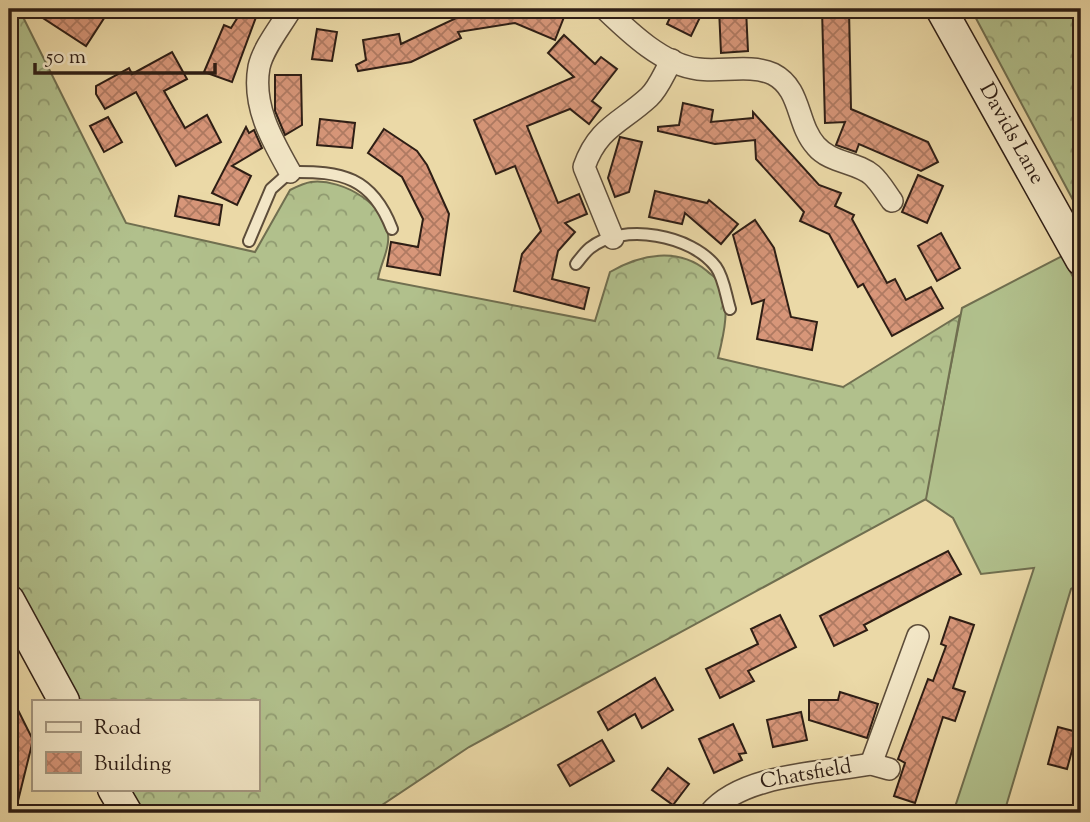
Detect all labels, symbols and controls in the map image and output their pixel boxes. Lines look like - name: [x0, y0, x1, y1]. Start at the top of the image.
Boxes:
- scale bar: [35, 32, 215, 76]
- text: 50 m: [45, 43, 86, 73]
- street label: Davids Lane: [971, 78, 1051, 190]
- legend: [32, 700, 259, 790]
- text: Road: [94, 714, 141, 744]
- text: Building: [94, 750, 171, 780]
- street label: Chatsfield: [758, 752, 854, 798]

